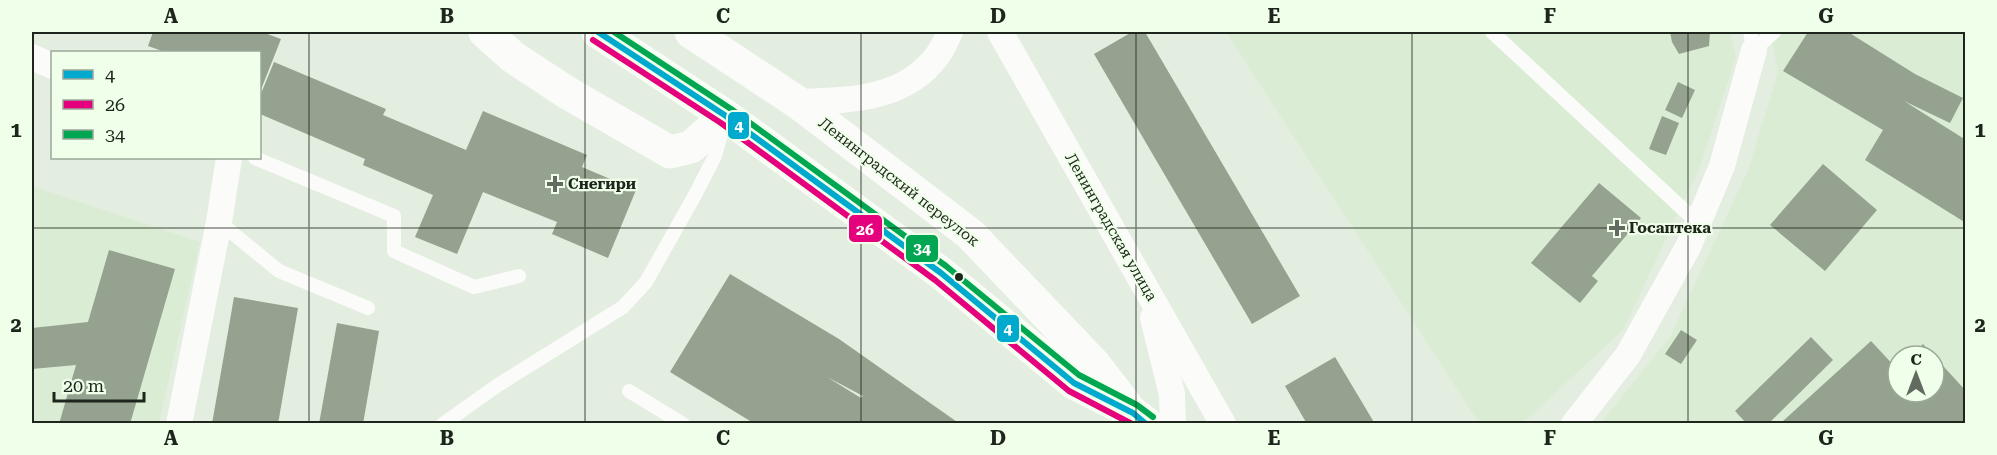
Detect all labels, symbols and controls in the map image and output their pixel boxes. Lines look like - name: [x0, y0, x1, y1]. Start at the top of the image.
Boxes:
- text: A: [164, 4, 179, 28]
- text: B: [440, 4, 454, 28]
- text: C: [716, 4, 730, 28]
- text: D: [990, 4, 1006, 28]
- text: E: [1268, 4, 1281, 28]
- text: F: [1544, 4, 1556, 28]
- text: G: [1818, 4, 1834, 28]
- legend: [51, 51, 261, 159]
- text: 4: [105, 64, 115, 85]
- text: 26: [105, 94, 125, 115]
- line badge: 4: [727, 111, 750, 140]
- street label: Ленинградский переулок: [815, 114, 983, 251]
- text: 4: [735, 116, 744, 135]
- text: 1: [10, 118, 22, 142]
- text: 1: [1974, 118, 1986, 142]
- text: 34: [105, 124, 125, 145]
- street label: Ленинградская улица: [1061, 150, 1161, 304]
- marker: Снегири: [546, 175, 564, 193]
- place label: Снегири: [568, 175, 636, 193]
- line badge: 26: [848, 214, 883, 243]
- place label: Госаптека: [1629, 219, 1711, 237]
- text: 26: [856, 220, 874, 239]
- marker: Госаптека: [1610, 221, 1624, 235]
- line badge: 34: [905, 234, 939, 263]
- text: 34: [913, 239, 931, 258]
- unlabelled marker: [953, 271, 965, 283]
- text: 2: [10, 313, 22, 337]
- text: 2: [1974, 313, 1986, 337]
- line badge: 4: [996, 314, 1020, 343]
- text: 4: [1004, 319, 1013, 338]
- north arrow: [1886, 344, 1946, 404]
- text: С: [1910, 350, 1922, 369]
- scale bar: [54, 365, 144, 403]
- text: 20 m: [63, 375, 104, 396]
- text: A: [164, 426, 179, 450]
- text: B: [440, 426, 454, 450]
- text: C: [716, 426, 730, 450]
- text: D: [990, 426, 1006, 450]
- text: E: [1268, 426, 1281, 450]
- text: F: [1544, 426, 1556, 450]
- text: G: [1818, 426, 1834, 450]

